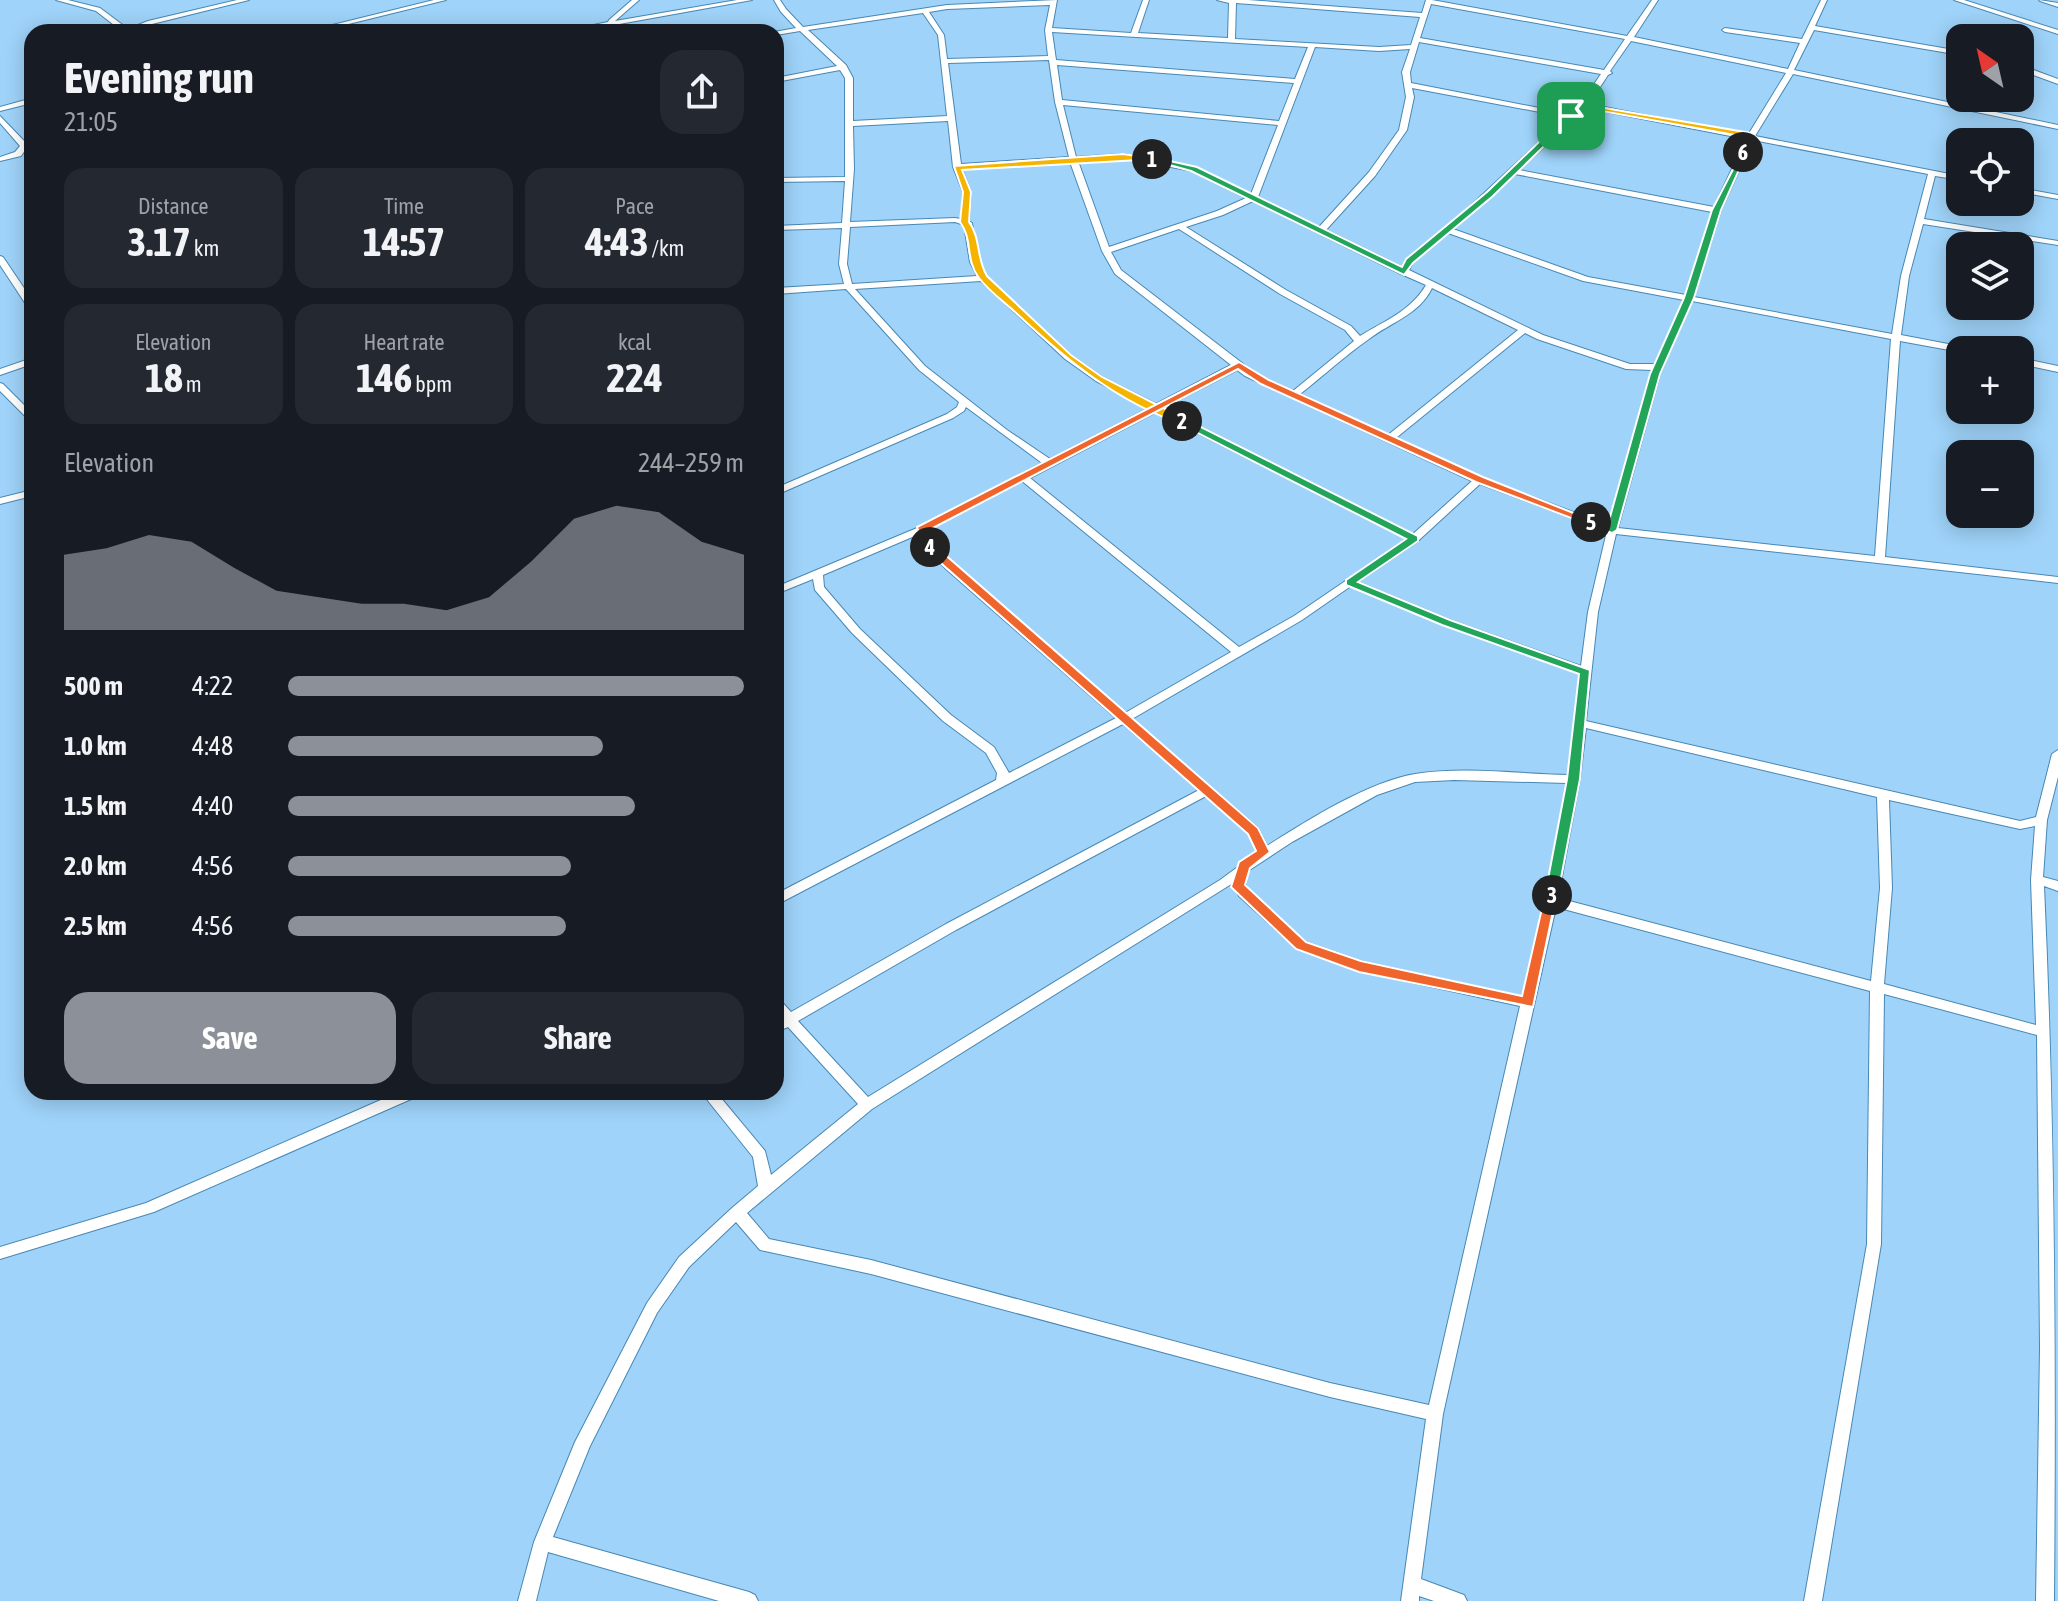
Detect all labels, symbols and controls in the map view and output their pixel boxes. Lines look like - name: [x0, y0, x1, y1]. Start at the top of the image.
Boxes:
- north arrow: [1946, 24, 2034, 112]
- map controls: [1946, 24, 2034, 528]
- button: share: [660, 50, 744, 134]
- text: Evening run: [64, 52, 254, 102]
- pin: [1537, 82, 1605, 150]
- icon: arrive: [1549, 94, 1593, 138]
- text: 21:05: [64, 107, 118, 137]
- button: locate: [1946, 128, 2034, 216]
- pin: 6: [1723, 132, 1763, 172]
- pin: 1: [1132, 139, 1172, 179]
- text: 6: [1738, 139, 1748, 165]
- text: 1: [1147, 146, 1157, 172]
- text: Distance: [138, 193, 209, 219]
- text: Time: [384, 193, 424, 219]
- text: Pace: [615, 193, 654, 219]
- text: 3.17: [127, 219, 191, 264]
- text: 14:57: [363, 219, 445, 264]
- text: 4:43: [585, 219, 648, 264]
- button: layers: [1946, 232, 2034, 320]
- text: km: [191, 235, 219, 261]
- text: /km: [648, 235, 684, 261]
- text: Elevation: [135, 329, 211, 355]
- text: Heart rate: [363, 329, 445, 355]
- text: kcal: [618, 329, 651, 355]
- button: +: [1946, 336, 2034, 424]
- text: 18: [145, 355, 183, 400]
- text: 146: [356, 355, 412, 400]
- text: 224: [606, 355, 663, 400]
- text: m: [183, 371, 202, 397]
- text: bpm: [412, 371, 452, 397]
- pin: 2: [1162, 401, 1202, 441]
- text: 2: [1177, 408, 1187, 434]
- button: −: [1946, 440, 2034, 528]
- text: Elevation: [64, 448, 154, 478]
- text: 244–259 m: [638, 448, 744, 478]
- pin: 5: [1571, 502, 1611, 542]
- text: 5: [1586, 509, 1596, 535]
- pin: 4: [910, 527, 950, 567]
- text: 4: [925, 534, 935, 560]
- text: 500 m: [64, 671, 123, 701]
- text: 4:22: [192, 671, 233, 701]
- text: 1.0 km: [64, 731, 127, 761]
- text: 4:48: [192, 731, 233, 761]
- text: 1.5 km: [64, 791, 127, 821]
- text: 4:40: [192, 791, 233, 821]
- text: 2.0 km: [64, 851, 127, 881]
- text: 4:56: [192, 851, 233, 881]
- pin: 3: [1532, 875, 1572, 915]
- text: 3: [1547, 882, 1557, 908]
- text: 2.5 km: [64, 911, 127, 941]
- text: 4:56: [192, 911, 233, 941]
- button: Save: [64, 992, 396, 1084]
- button: Share: [412, 992, 744, 1084]

